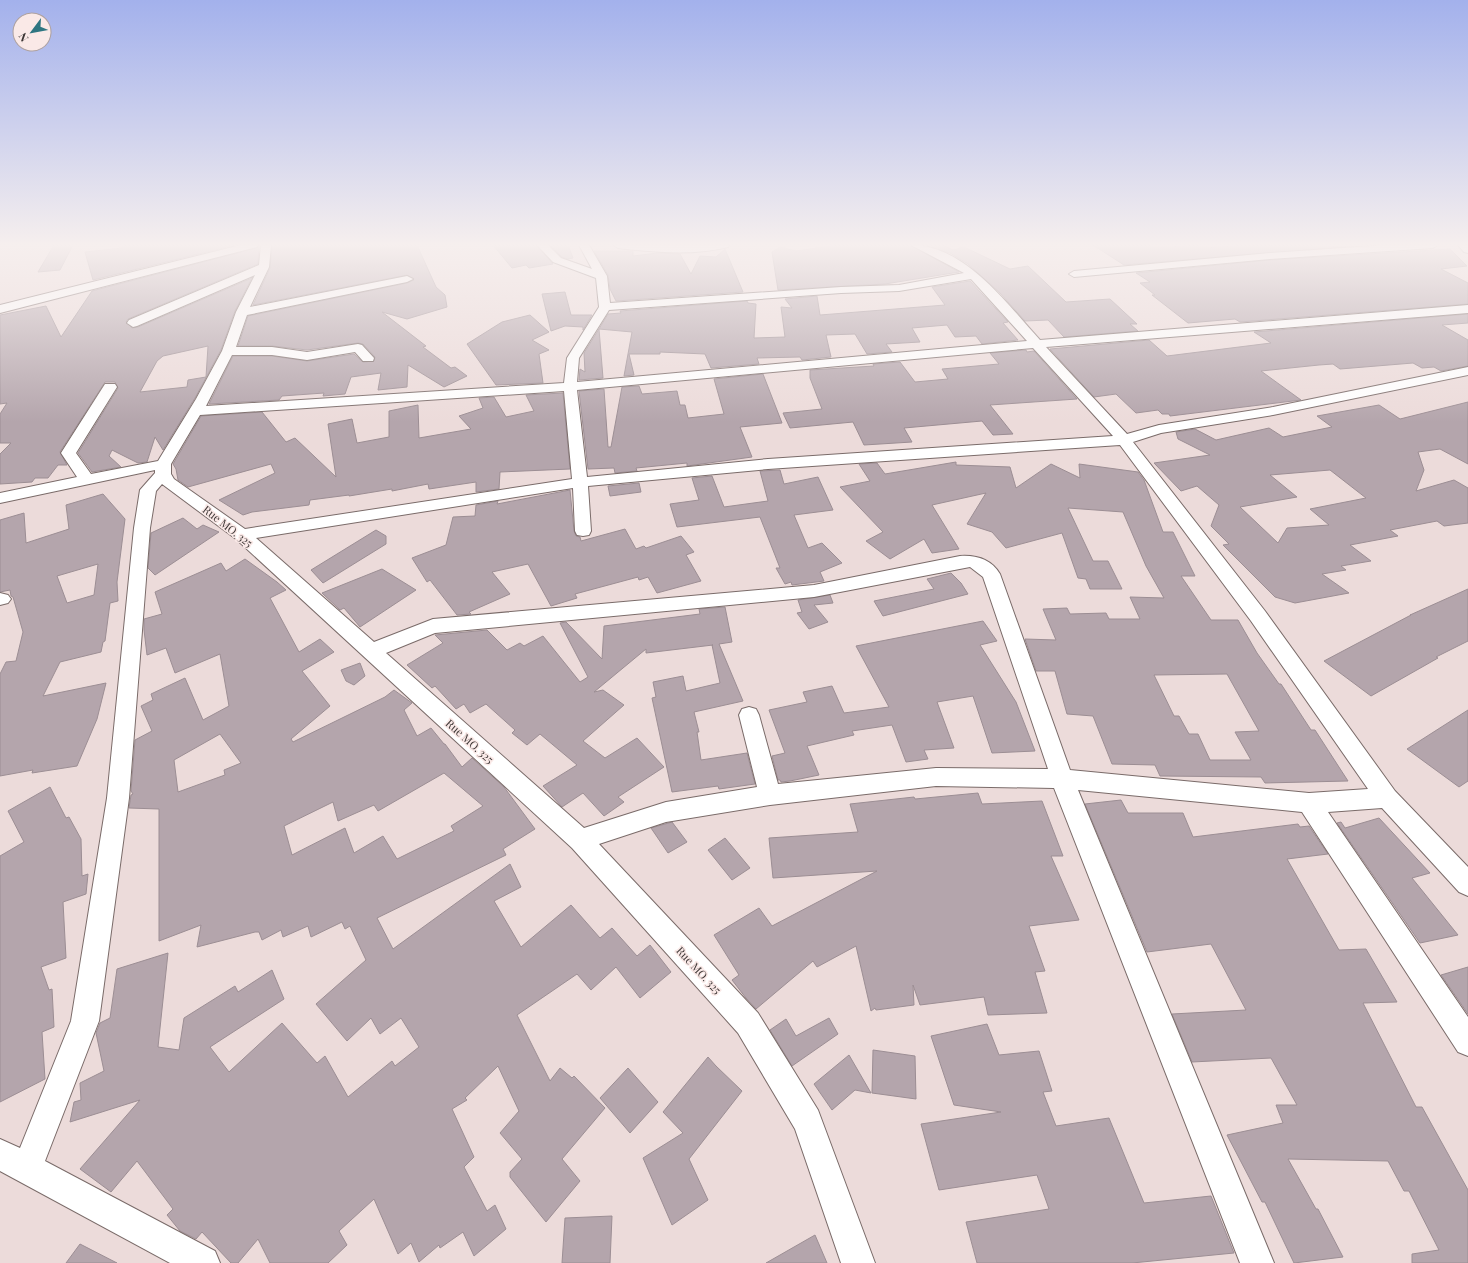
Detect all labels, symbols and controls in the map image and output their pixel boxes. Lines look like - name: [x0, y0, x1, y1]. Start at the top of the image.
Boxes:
- north arrow: [12, 12, 52, 52]
- text: N: [15, 30, 32, 45]
- street label: Rue MO. 325: [200, 502, 256, 551]
- street label: Rue MO. 325: [443, 716, 497, 767]
- street label: Rue MO. 325: [673, 943, 725, 997]

